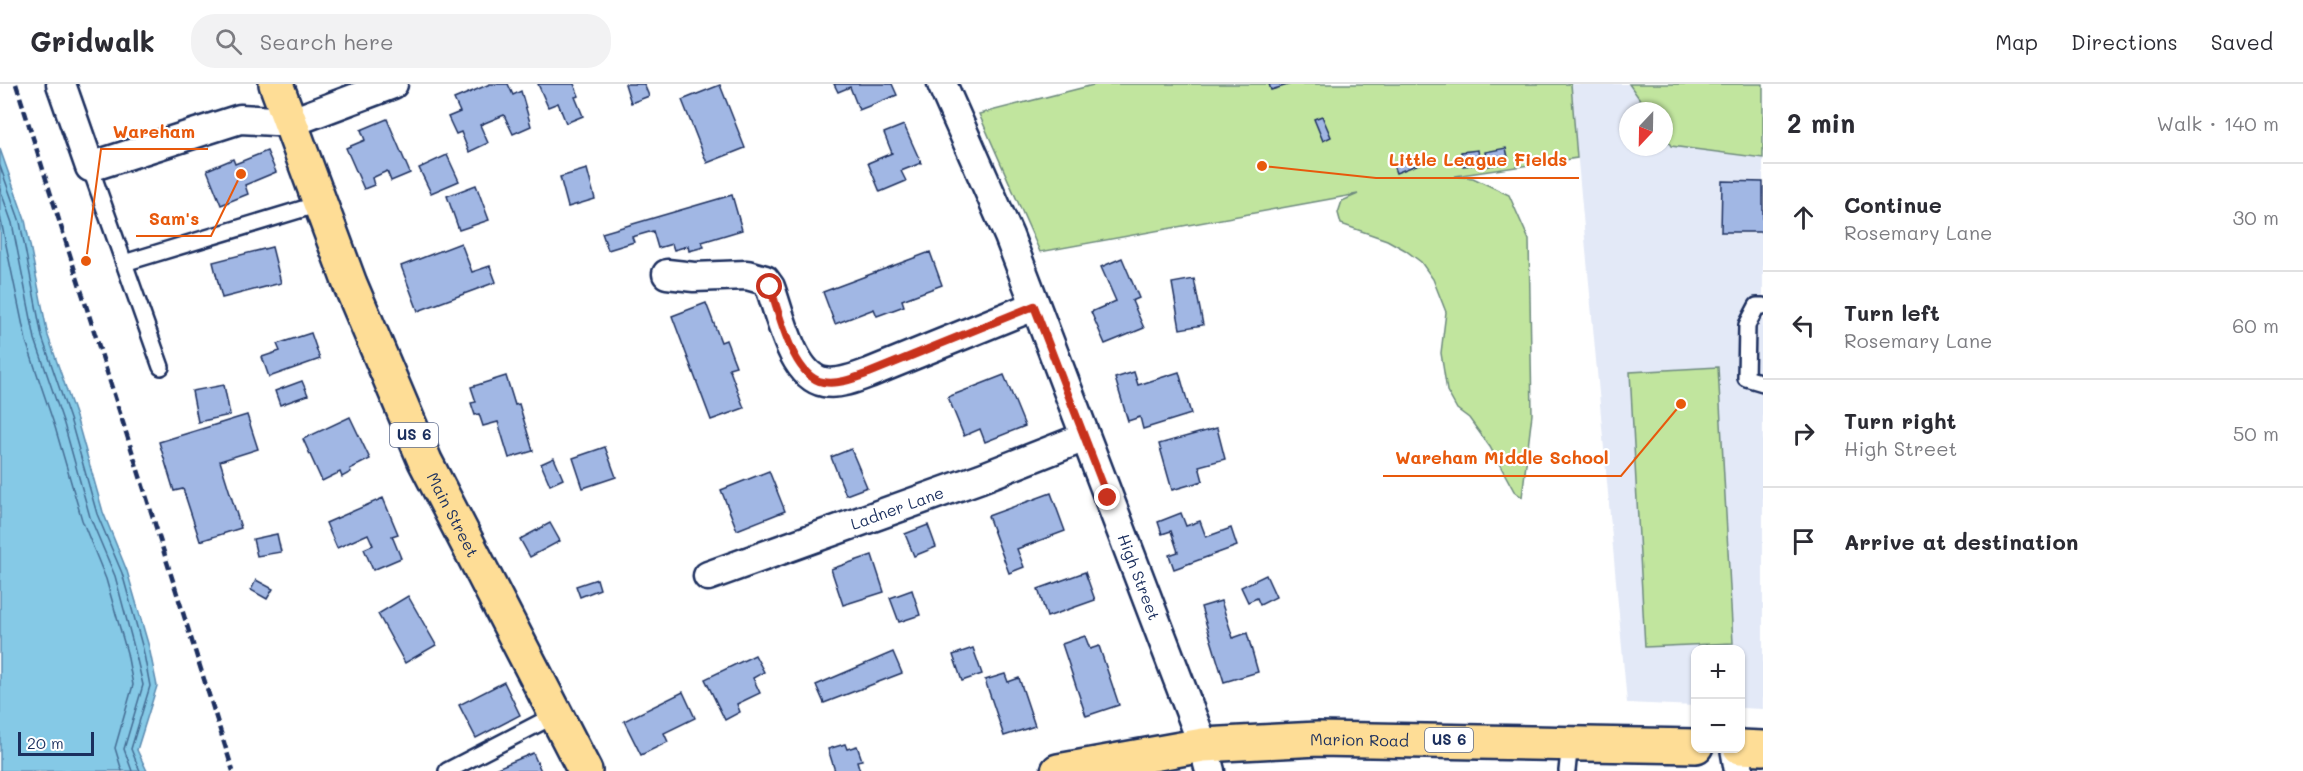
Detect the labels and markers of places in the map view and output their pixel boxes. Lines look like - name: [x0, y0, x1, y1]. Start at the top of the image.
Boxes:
- callout: Wareham: [101, 113, 208, 149]
- callout: Little League Fields: [1376, 142, 1579, 178]
- callout: Sam's: [136, 200, 211, 236]
- callout: Wareham Middle School: [1383, 440, 1621, 476]

